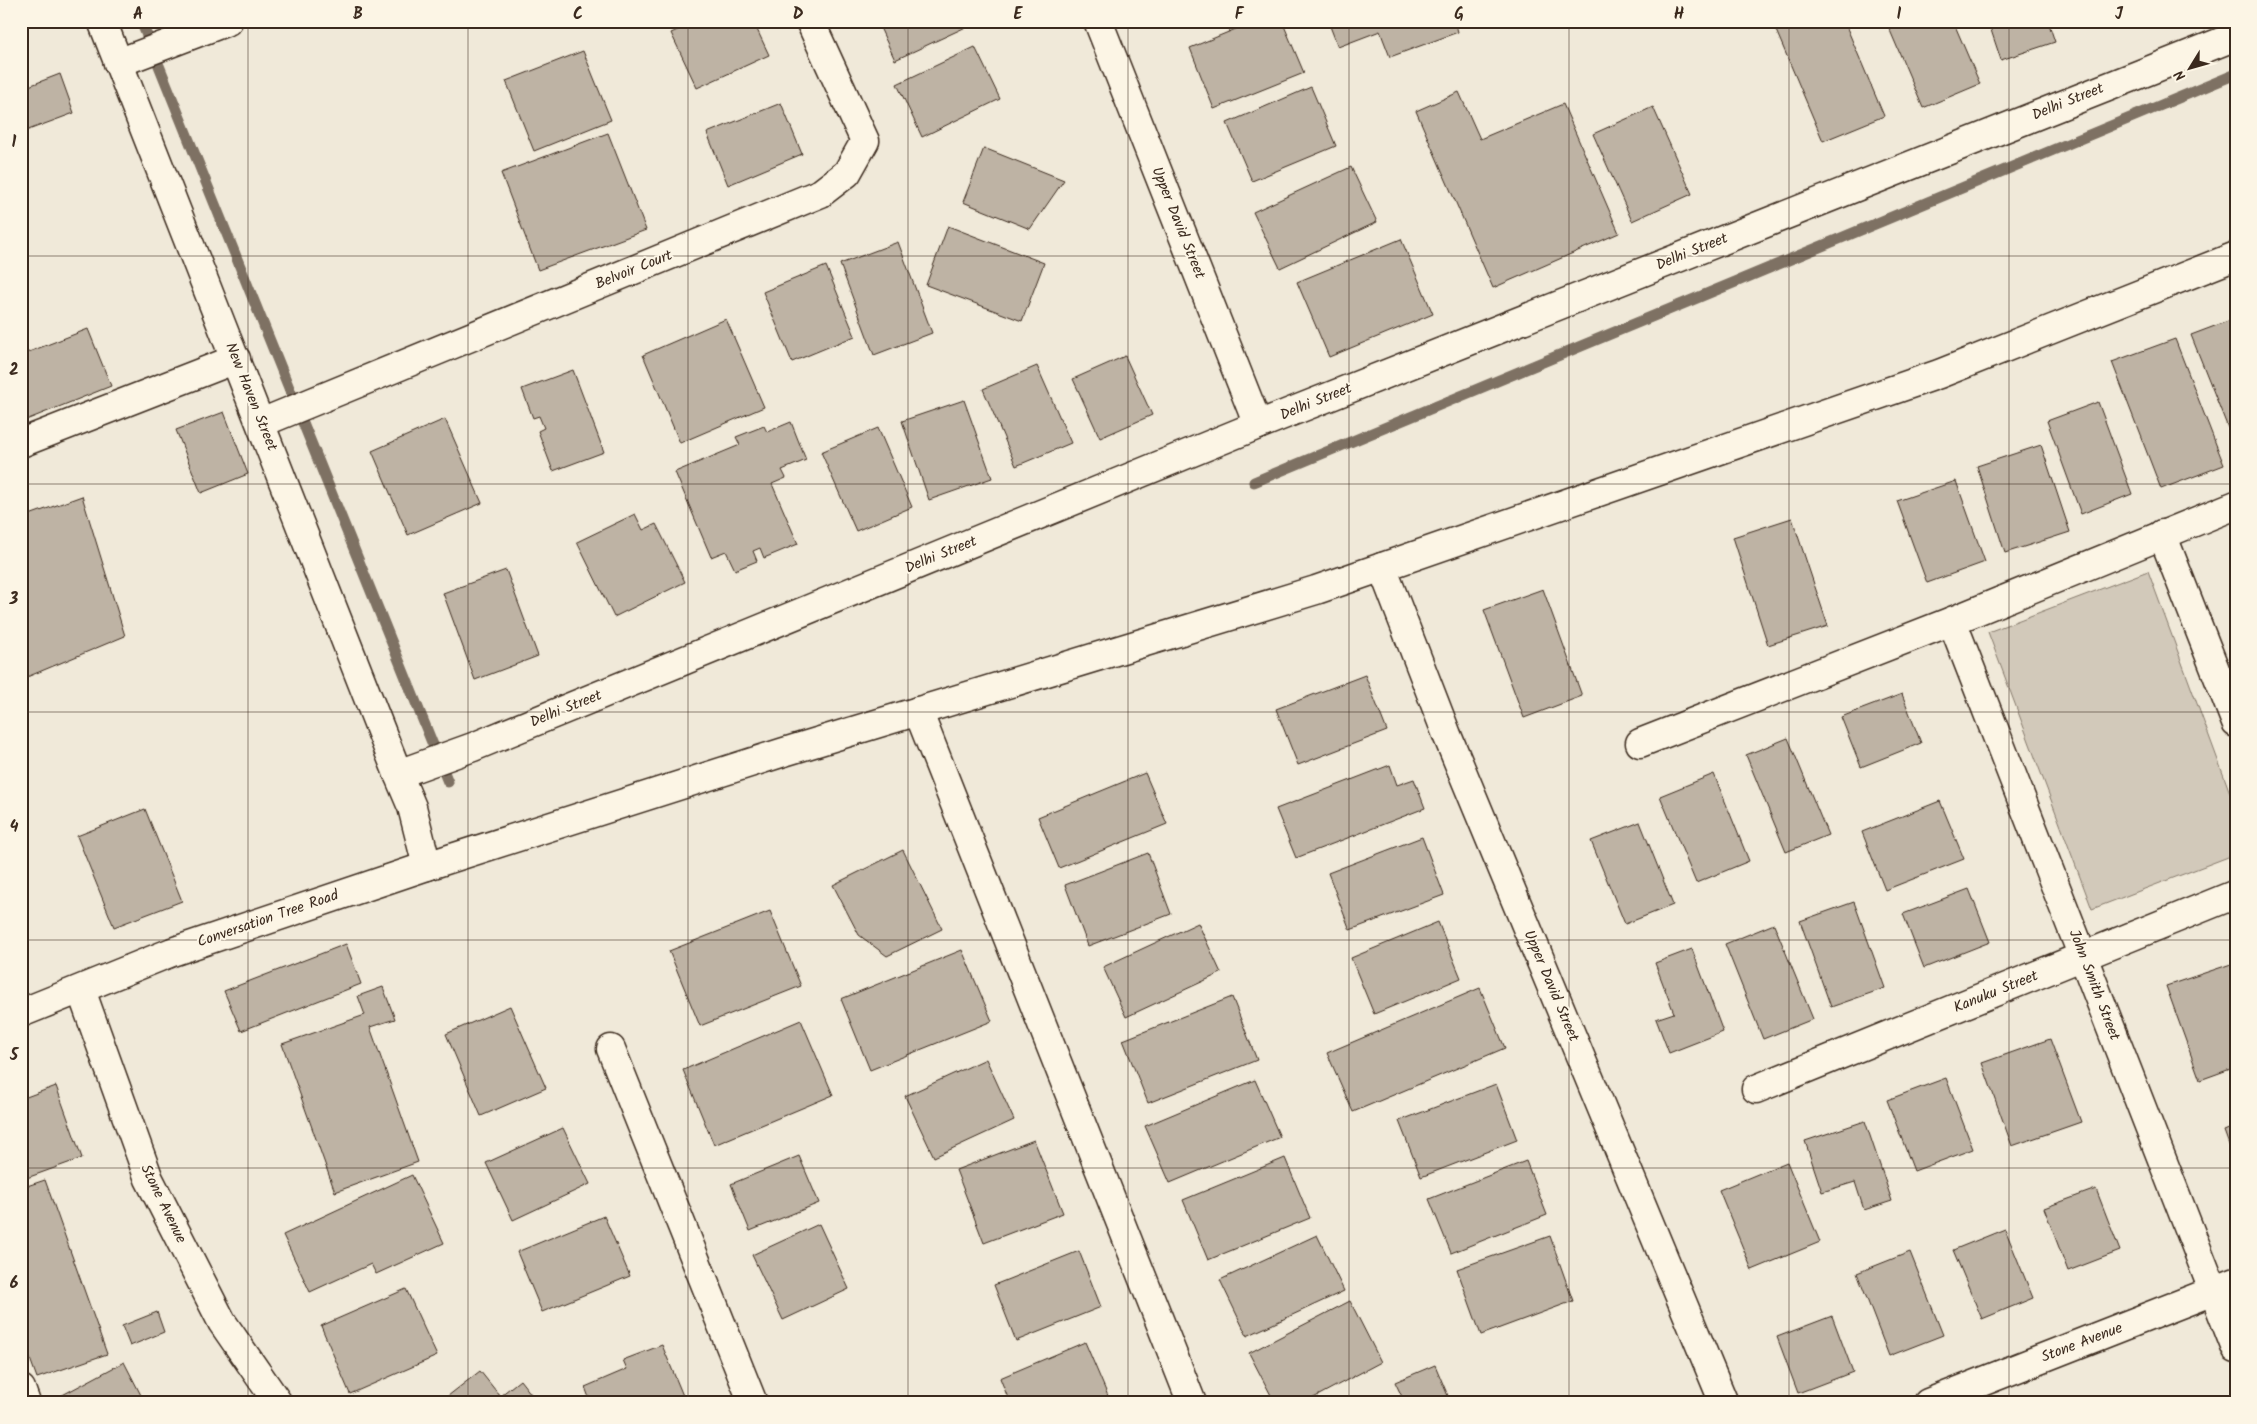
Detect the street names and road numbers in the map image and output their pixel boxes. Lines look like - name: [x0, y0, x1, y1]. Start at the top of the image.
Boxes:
- street label: Delhi Street: [2028, 77, 2108, 127]
- street label: Upper David Street: [1145, 163, 1212, 283]
- street label: Delhi Street: [1652, 227, 1732, 277]
- street label: Belvoir Court: [592, 244, 676, 296]
- street label: New Haven Street: [218, 339, 284, 455]
- street label: Delhi Street: [1276, 377, 1356, 427]
- street label: Delhi Street: [901, 530, 981, 580]
- street label: Delhi Street: [526, 684, 606, 734]
- street label: Conversation Tree Road: [194, 883, 342, 954]
- street label: Upper David Street: [1517, 926, 1585, 1046]
- street label: John Smith Street: [2062, 926, 2126, 1044]
- street label: Kanuku Street: [1950, 964, 2042, 1020]
- street label: Stone Avenue: [133, 1160, 193, 1248]
- street label: Stone Avenue: [2038, 1316, 2126, 1370]

